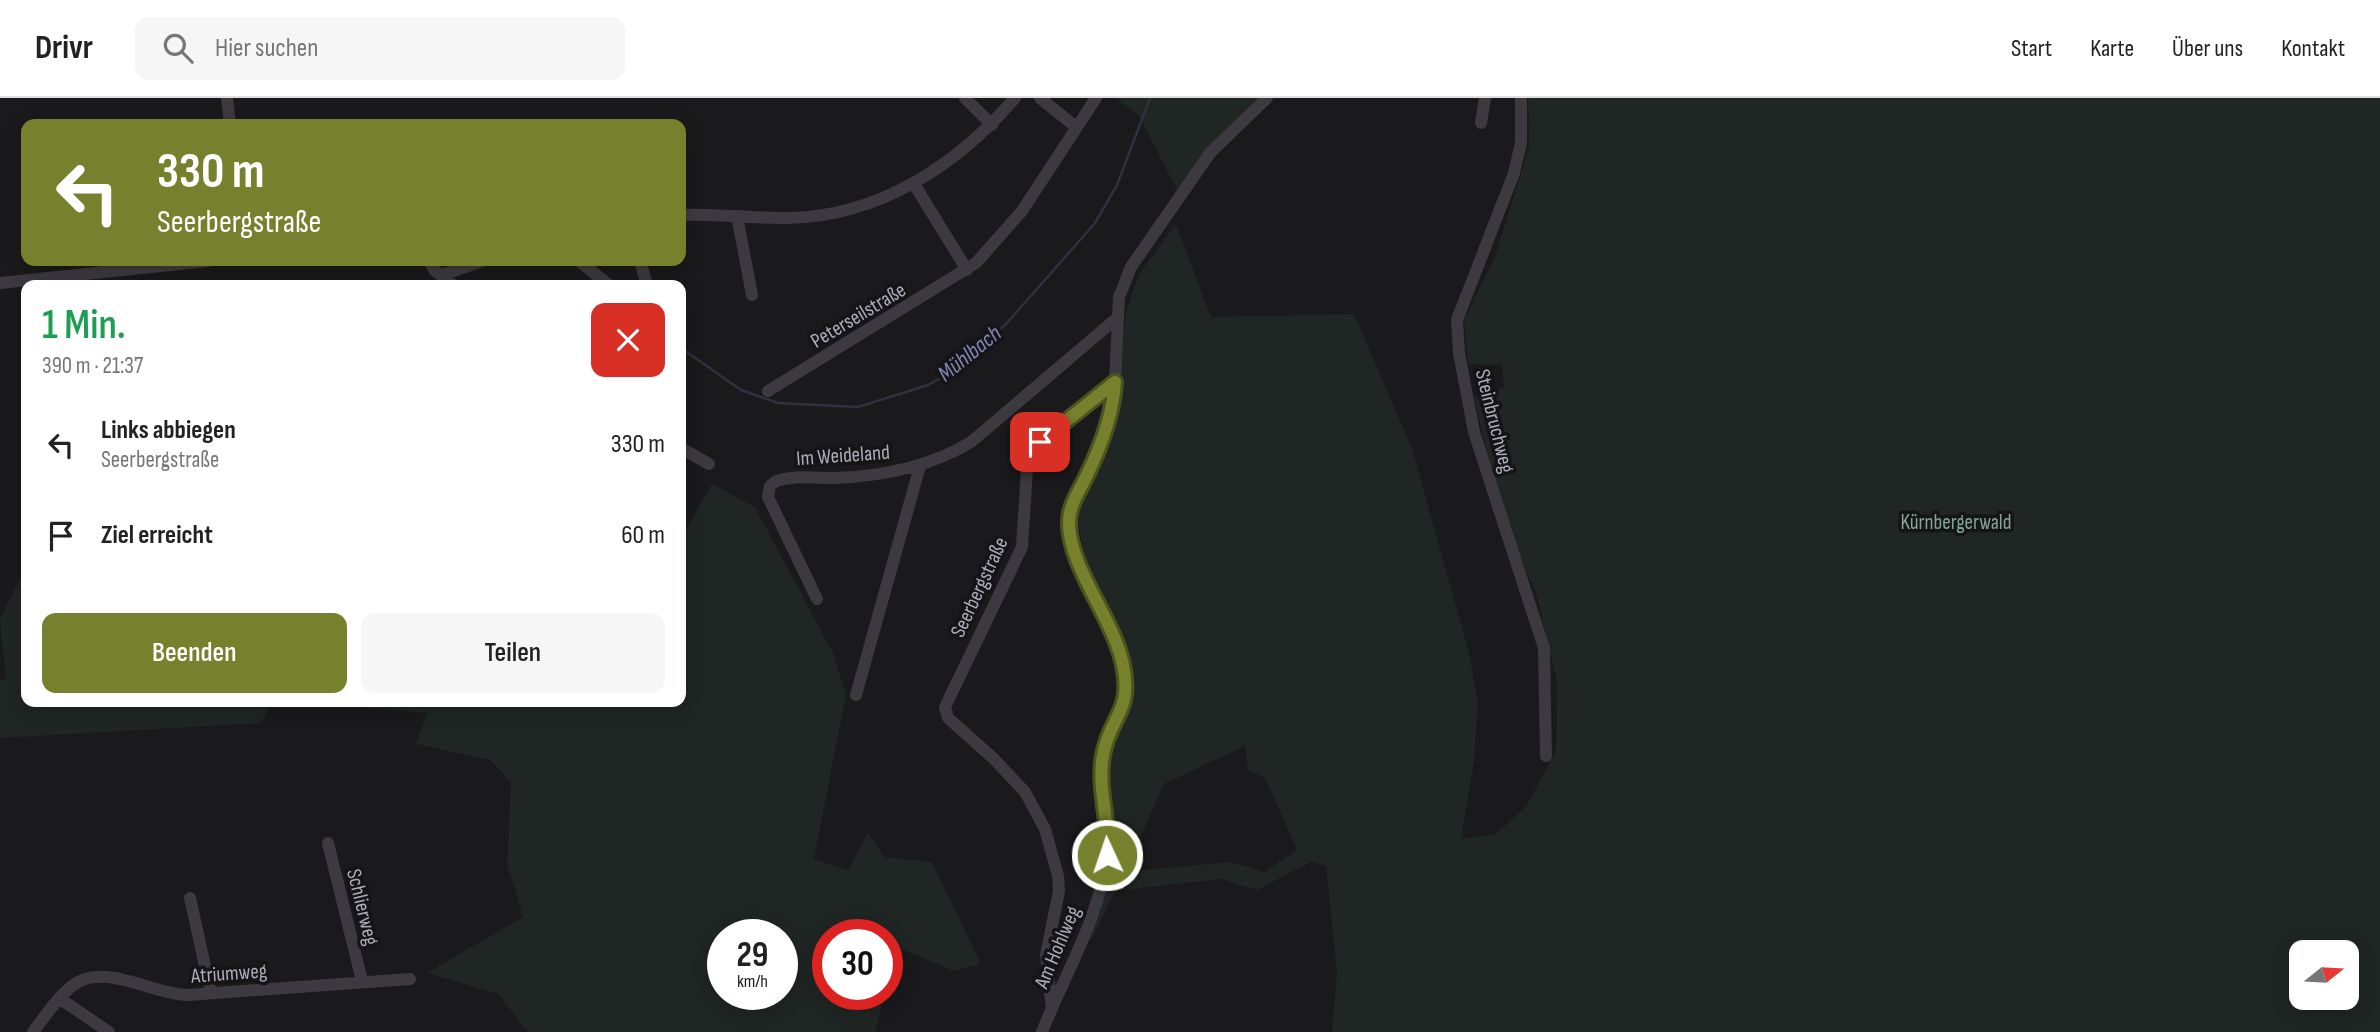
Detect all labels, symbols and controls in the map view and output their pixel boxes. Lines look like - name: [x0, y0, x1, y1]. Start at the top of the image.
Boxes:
- search box: [135, 17, 625, 80]
- text: Drivr: [35, 28, 93, 68]
- icon: search: [159, 29, 197, 67]
- text: Hier suchen: [215, 33, 318, 64]
- text: Start: [2011, 34, 2052, 63]
- text: Karte: [2090, 34, 2134, 63]
- text: Über uns: [2172, 34, 2243, 63]
- text: Kontakt: [2281, 34, 2345, 63]
- text: 330 m: [157, 143, 264, 202]
- icon: left: [42, 147, 133, 238]
- text: Seerbergstraße: [157, 203, 321, 242]
- street label: Peterseilstraße: [806, 277, 910, 354]
- text: 1 Min.: [42, 300, 126, 351]
- button: close: [591, 303, 665, 377]
- water label: Mühlbach: [932, 319, 1007, 388]
- text: 390 m · 21:37: [42, 352, 143, 380]
- street label: Steinbruchweg: [1470, 367, 1519, 476]
- pin: [1010, 412, 1070, 472]
- text: Links abbiegen: [101, 415, 236, 446]
- icon: arrive: [1021, 423, 1059, 461]
- icon: left: [42, 426, 80, 464]
- text: 330 m: [611, 429, 665, 460]
- street label: Im Weideland: [795, 440, 891, 471]
- text: Seerbergstraße: [101, 446, 219, 474]
- park label: Kürnbergerwald: [1901, 510, 2012, 535]
- icon: arrive: [42, 517, 80, 555]
- text: Ziel erreicht: [101, 520, 213, 551]
- text: 60 m: [621, 520, 665, 551]
- street label: Seerbergstraße: [945, 533, 1014, 641]
- button: Beenden: [42, 613, 347, 693]
- button: Teilen: [361, 613, 665, 693]
- position arrow: [1070, 818, 1144, 892]
- street label: Schlierweg: [341, 866, 384, 948]
- street label: Am Hohlweg: [1029, 902, 1086, 993]
- speed limit sign: 30: [812, 919, 903, 1010]
- text: 29: [737, 934, 768, 977]
- north arrow: [2289, 940, 2359, 1010]
- map controls: [2289, 940, 2359, 1010]
- street label: Atriumweg: [189, 958, 268, 989]
- text: km/h: [737, 971, 768, 992]

